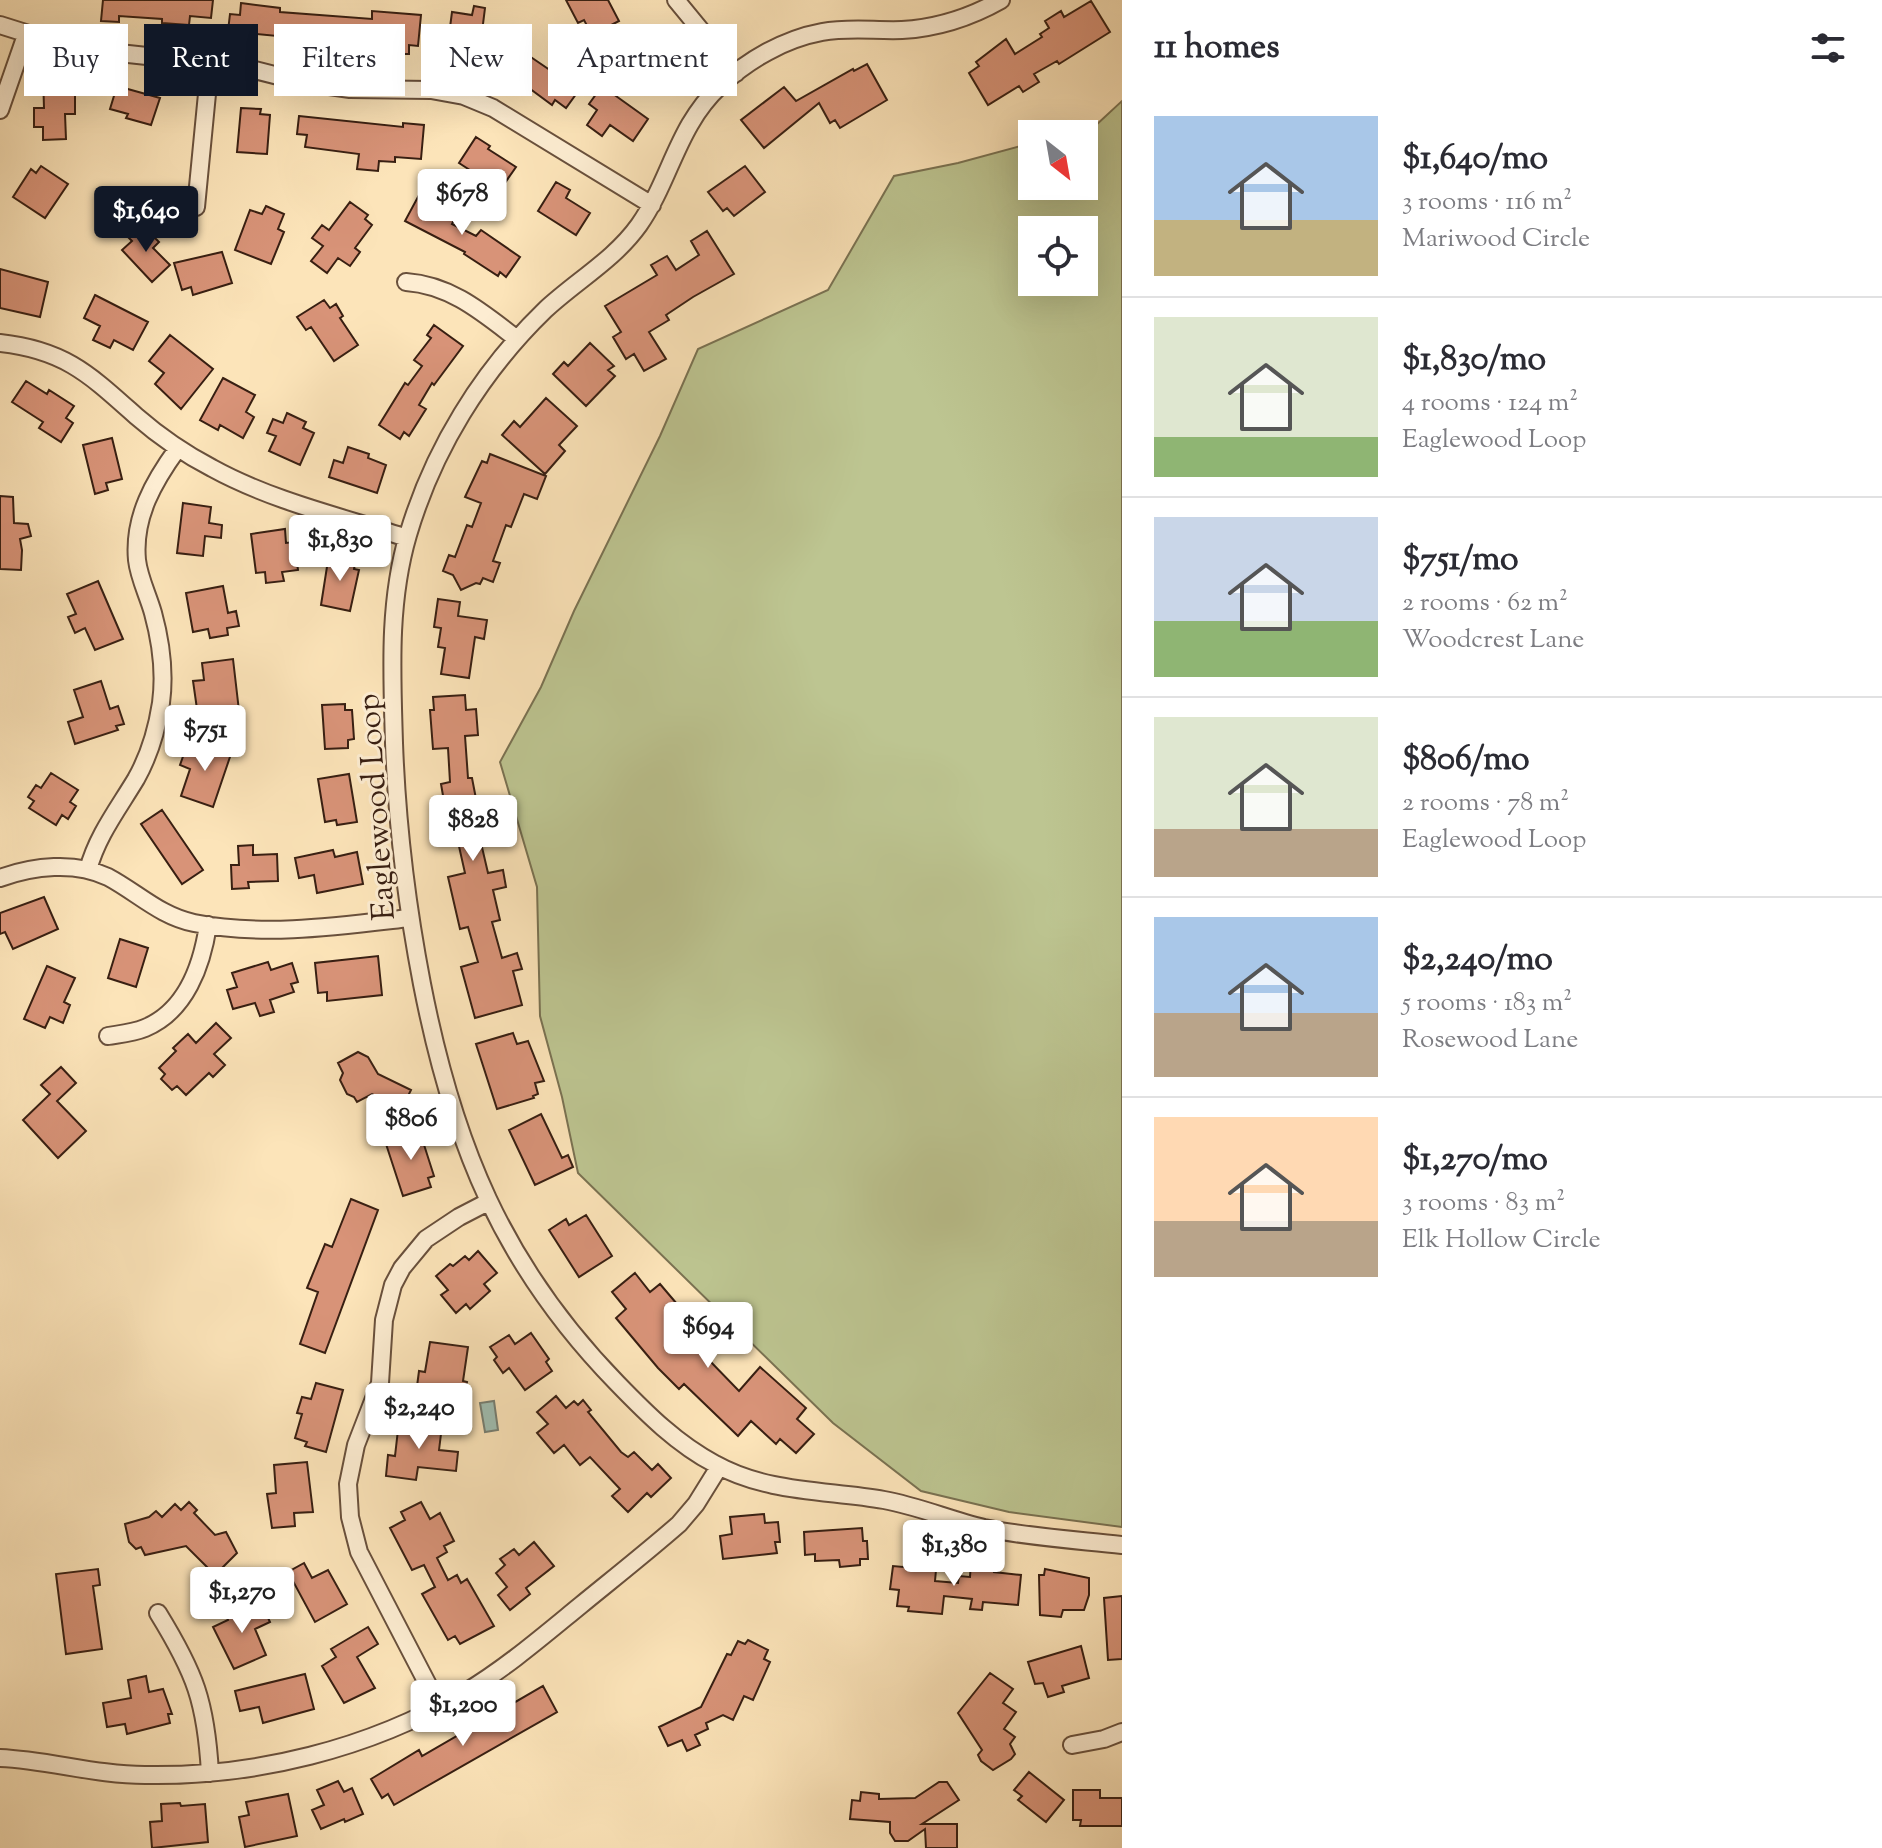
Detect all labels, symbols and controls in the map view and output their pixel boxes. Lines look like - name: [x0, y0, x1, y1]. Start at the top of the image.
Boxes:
- chip: Buy: [24, 24, 128, 96]
- chip: Rent: [144, 24, 258, 96]
- chip: Filters: [274, 24, 405, 96]
- chip: New: [421, 24, 532, 96]
- chip: Apartment: [548, 24, 737, 96]
- text: 11 homes: [1154, 24, 1280, 73]
- icon: filters: [1806, 26, 1850, 70]
- north arrow: [1018, 120, 1098, 200]
- map controls: [1018, 120, 1098, 296]
- text: $1,640/mo: [1402, 135, 1548, 184]
- icon: home: [1218, 148, 1314, 244]
- pin: $678: [415, 169, 509, 237]
- text: $678: [436, 176, 488, 213]
- text: 3 rooms · 116 m²: [1402, 184, 1572, 221]
- pin: $1,640: [81, 186, 211, 254]
- text: $1,640: [112, 193, 180, 230]
- button: locate: [1018, 216, 1098, 296]
- text: Mariwood Circle: [1402, 221, 1590, 258]
- text: $1,830/mo: [1402, 336, 1546, 385]
- icon: home: [1218, 349, 1314, 445]
- text: 4 rooms · 124 m²: [1402, 385, 1578, 422]
- text: Eaglewood Loop: [1402, 422, 1586, 459]
- pin: $1,830: [275, 515, 405, 583]
- text: $1,830: [307, 522, 373, 559]
- text: $751/mo: [1402, 536, 1519, 585]
- icon: home: [1218, 549, 1314, 645]
- text: 2 rooms · 62 m²: [1402, 585, 1568, 622]
- text: Woodcrest Lane: [1402, 622, 1584, 659]
- street label: Eaglewood Loop: [347, 692, 409, 922]
- pin: $751: [158, 705, 252, 773]
- text: $751: [183, 712, 227, 749]
- text: $806/mo: [1402, 736, 1530, 785]
- icon: home: [1218, 749, 1314, 845]
- text: 2 rooms · 78 m²: [1402, 785, 1569, 822]
- pin: $828: [426, 795, 520, 863]
- text: $828: [447, 802, 499, 839]
- text: Eaglewood Loop: [1402, 822, 1586, 859]
- text: $2,240/mo: [1402, 936, 1553, 985]
- icon: home: [1218, 949, 1314, 1045]
- text: 5 rooms · 183 m²: [1402, 985, 1572, 1022]
- text: Rosewood Lane: [1402, 1022, 1578, 1059]
- pin: $806: [364, 1094, 458, 1162]
- text: $806: [384, 1101, 438, 1138]
- text: $1,270/mo: [1402, 1136, 1548, 1185]
- icon: home: [1218, 1149, 1314, 1245]
- text: 3 rooms · 83 m²: [1402, 1185, 1565, 1222]
- text: Elk Hollow Circle: [1402, 1222, 1601, 1259]
- pin: $694: [661, 1302, 755, 1370]
- text: $694: [682, 1309, 734, 1346]
- pin: $2,240: [354, 1383, 484, 1451]
- text: $2,240: [383, 1390, 455, 1427]
- pin: $1,380: [889, 1520, 1019, 1588]
- text: $1,380: [921, 1527, 987, 1564]
- pin: $1,270: [177, 1567, 307, 1635]
- text: $1,270: [208, 1574, 276, 1611]
- pin: $1,200: [398, 1680, 528, 1748]
- text: $1,200: [429, 1687, 497, 1724]

